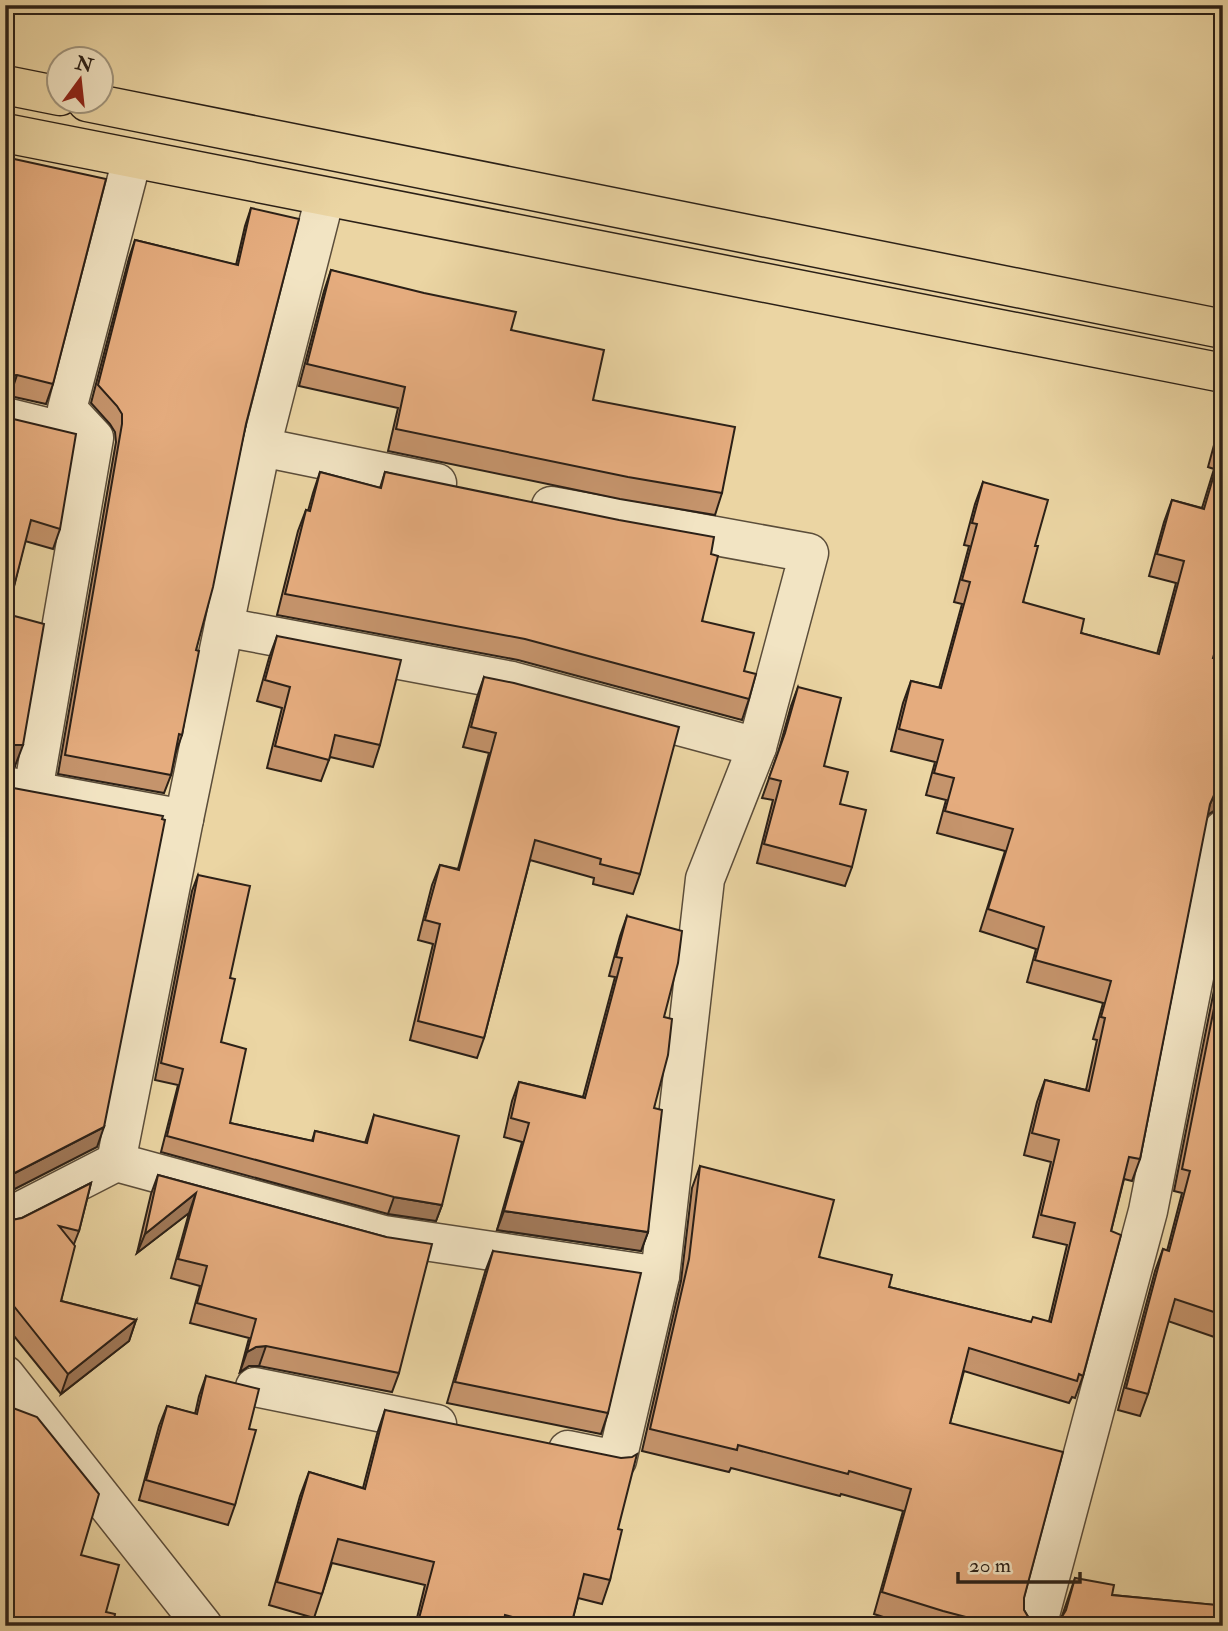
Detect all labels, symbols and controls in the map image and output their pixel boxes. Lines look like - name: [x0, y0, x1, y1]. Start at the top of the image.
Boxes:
- north arrow: [46, 46, 116, 116]
- text: N: [72, 50, 96, 79]
- scale bar: [958, 1540, 1081, 1584]
- text: 20 m: [969, 1552, 1011, 1579]

